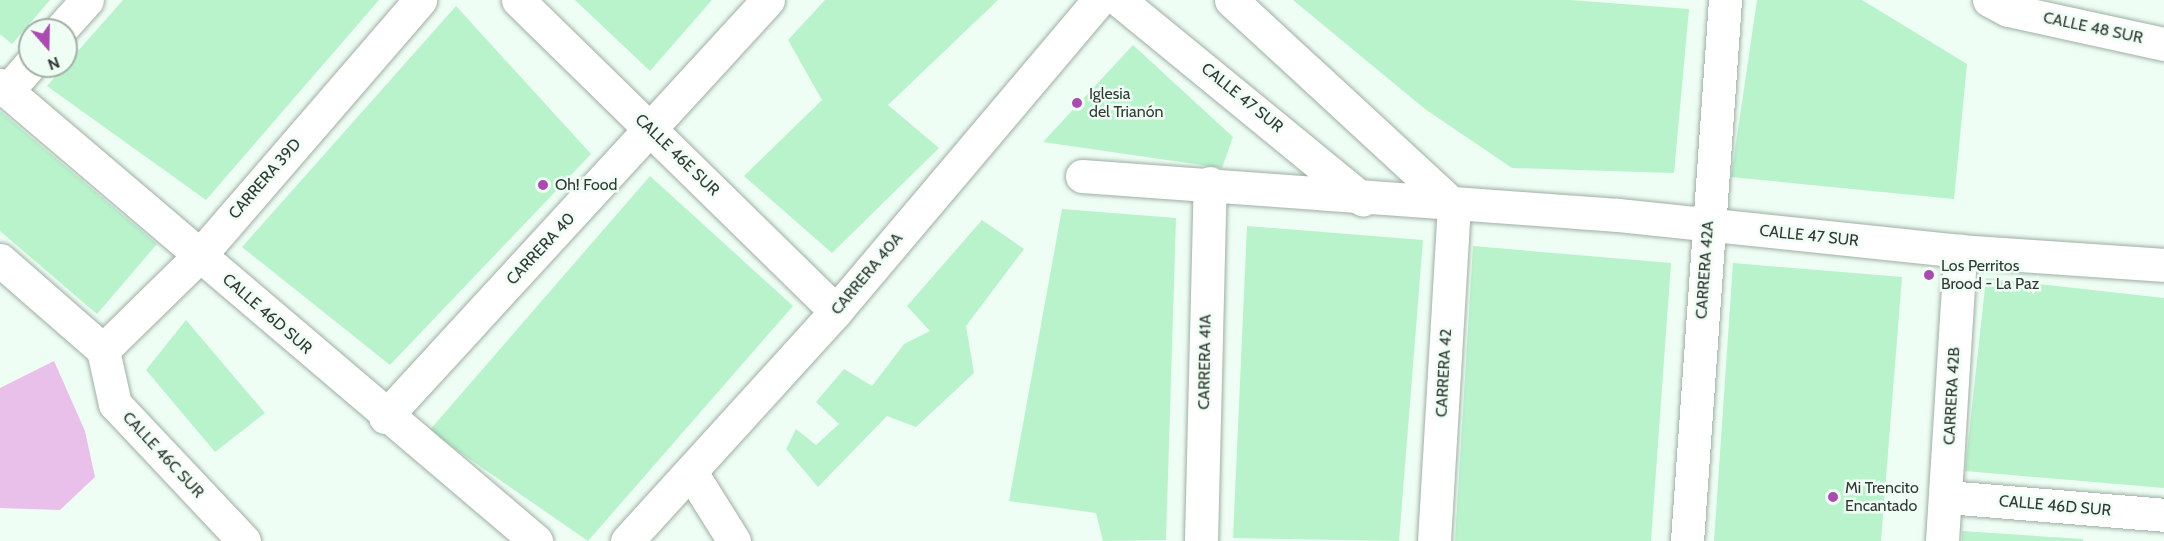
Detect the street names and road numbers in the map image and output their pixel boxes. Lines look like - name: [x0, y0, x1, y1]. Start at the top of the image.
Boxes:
- street label: CALLE 48 SUR: [2041, 8, 2145, 48]
- street label: CALLE 47 SUR: [1197, 59, 1287, 137]
- street label: CALLE 46E SUR: [631, 110, 723, 200]
- street label: CARRERA 39D: [225, 135, 305, 223]
- street label: CARRERA 40: [503, 209, 579, 289]
- street label: CARRERA 42A: [1692, 220, 1718, 320]
- street label: CALLE 47 SUR: [1758, 221, 1860, 251]
- street label: CARRERA 40A: [827, 229, 907, 319]
- street label: CALLE 46D SUR: [218, 270, 316, 358]
- street label: CARRERA 41A: [1195, 314, 1215, 410]
- street label: CARRERA 42: [1432, 328, 1456, 418]
- street label: CARRERA 42B: [1940, 346, 1964, 446]
- street label: CALLE 46C SUR: [118, 408, 208, 502]
- street label: CALLE 46D SUR: [1998, 492, 2112, 520]

